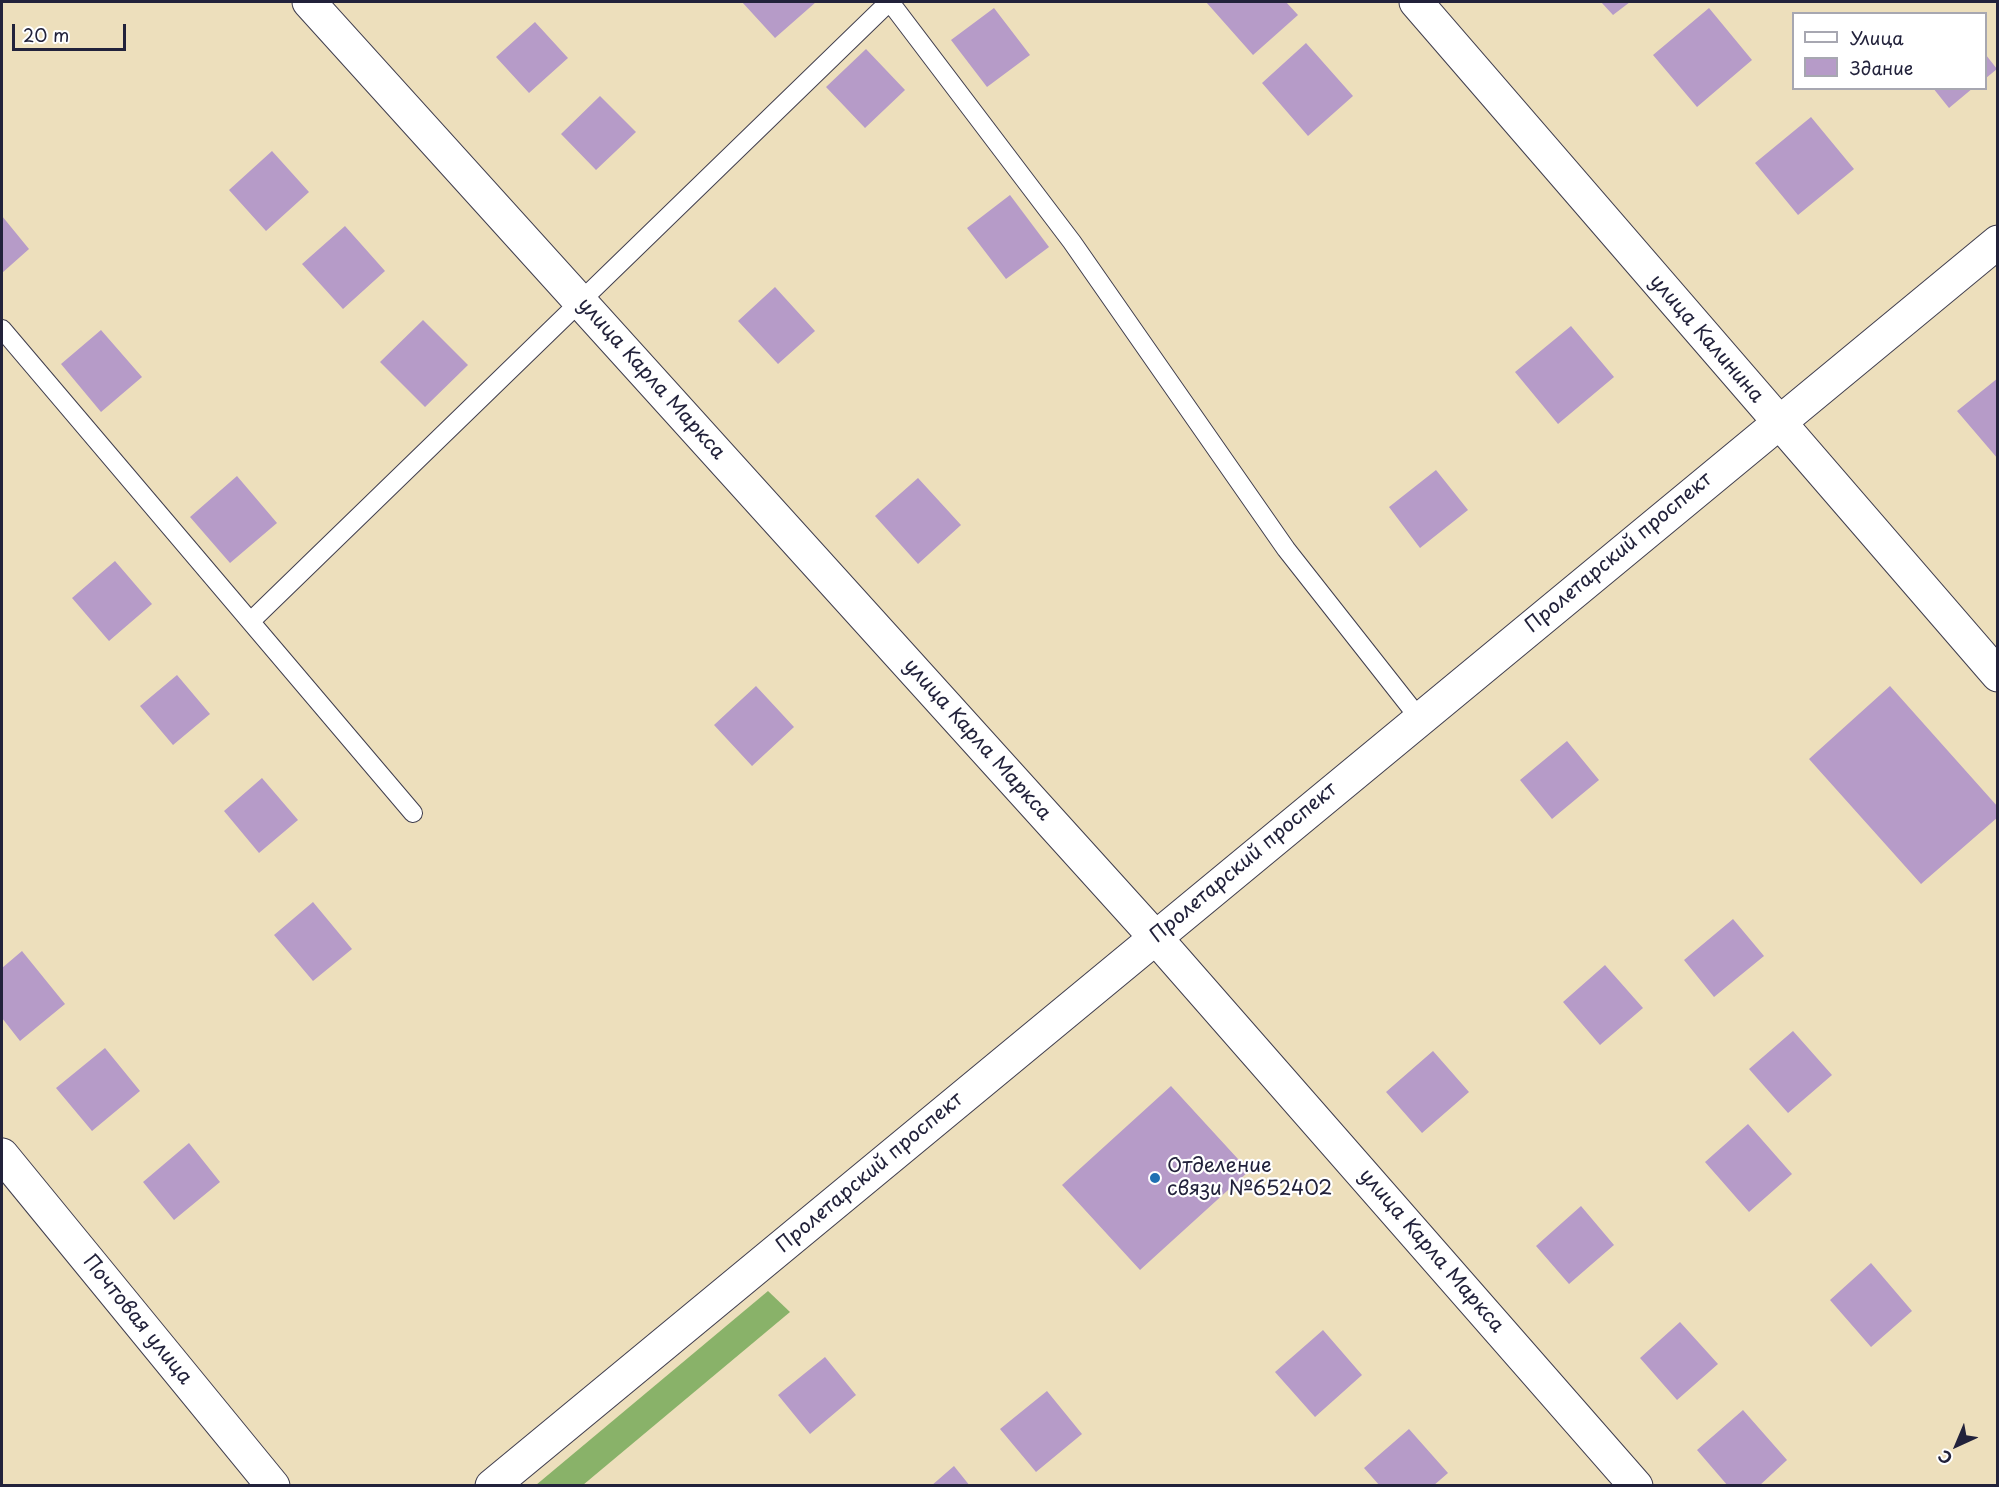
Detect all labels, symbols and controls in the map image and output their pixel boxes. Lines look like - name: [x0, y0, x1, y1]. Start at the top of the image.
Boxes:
- scale bar: [15, 12, 129, 50]
- legend: [1792, 12, 1987, 90]
- text: 20 m: [23, 21, 69, 48]
- text: Улица: [1850, 24, 1904, 51]
- text: Здание: [1850, 54, 1913, 81]
- street label: улица Калинина: [1644, 270, 1768, 408]
- street label: улица Карла Маркса: [572, 293, 730, 465]
- street label: Пролетарский проспект: [1521, 468, 1717, 638]
- street label: улица Карла Маркса: [898, 654, 1056, 826]
- street label: Пролетарский проспект: [1146, 778, 1342, 948]
- street label: Пролетарский проспект: [772, 1088, 968, 1258]
- place label: Отделение связи №652402: [1167, 1154, 1332, 1201]
- street label: улица Карла Маркса: [1353, 1164, 1509, 1338]
- marker: Отделение связи №652402: [1148, 1171, 1162, 1185]
- street label: Почтовая улица: [77, 1250, 197, 1390]
- north arrow: [1927, 1415, 1987, 1475]
- text: С: [1932, 1445, 1957, 1471]

